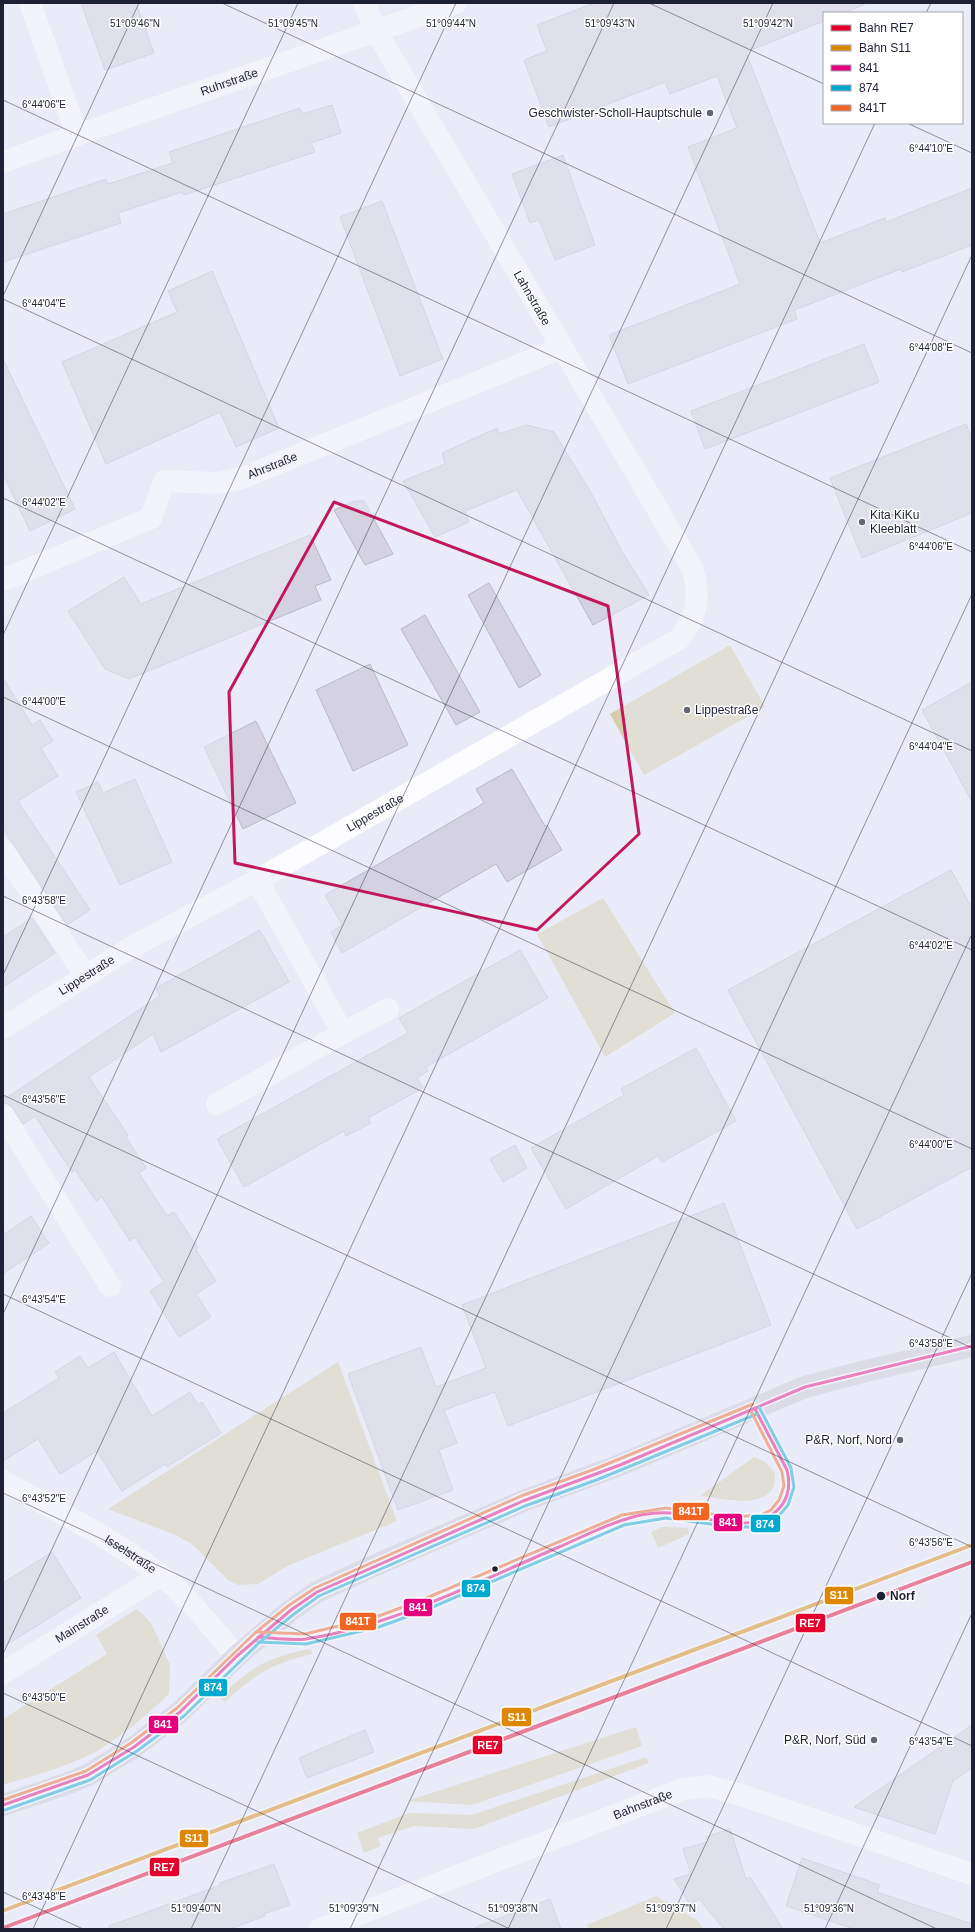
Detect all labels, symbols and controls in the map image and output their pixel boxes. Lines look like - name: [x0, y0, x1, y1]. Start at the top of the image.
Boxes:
- legend: [823, 12, 963, 124]
- text: 51°09'46"N: [110, 18, 160, 29]
- text: 51°09'45"N: [268, 18, 318, 29]
- text: 51°09'44"N: [426, 18, 476, 29]
- text: 51°09'43"N: [585, 18, 635, 29]
- text: 51°09'42"N: [743, 18, 793, 29]
- text: Bahn RE7: [859, 21, 914, 35]
- text: Bahn S11: [859, 41, 911, 55]
- text: 841: [859, 61, 879, 75]
- street label: Ruhrstraße: [199, 65, 260, 98]
- text: 874: [859, 81, 879, 95]
- text: 6°44'06"E: [22, 99, 66, 110]
- text: 841T: [859, 101, 887, 115]
- place label: Geschwister-Scholl-Hauptschule: [529, 106, 702, 120]
- marker: Geschwister-Scholl-Hauptschule: [705, 108, 715, 118]
- text: 6°44'10"E: [909, 143, 953, 154]
- street label: Lahnstraße: [511, 268, 553, 328]
- text: 6°44'04"E: [22, 298, 66, 309]
- text: 6°44'08"E: [909, 342, 953, 353]
- street label: Ahrstraße: [245, 449, 300, 482]
- text: 6°44'02"E: [22, 497, 66, 508]
- place label: Kita KiKu Kleeblatt: [870, 508, 919, 536]
- marker: Kita KiKu Kleeblatt: [857, 517, 867, 527]
- text: 6°44'06"E: [909, 541, 953, 552]
- text: 6°44'00"E: [22, 696, 66, 707]
- place label: Lippestraße: [695, 703, 759, 717]
- marker: Lippestraße: [682, 705, 692, 715]
- text: 6°44'04"E: [909, 741, 953, 752]
- street label: Lippestraße: [344, 791, 406, 835]
- text: 6°43'58"E: [22, 895, 66, 906]
- text: 6°44'02"E: [909, 940, 953, 951]
- street label: Lippestraße: [56, 952, 118, 998]
- text: 6°43'56"E: [22, 1094, 66, 1105]
- text: 6°44'00"E: [909, 1139, 953, 1150]
- text: 6°43'54"E: [22, 1294, 66, 1305]
- text: 6°43'58"E: [909, 1338, 953, 1349]
- place label: P&R, Norf, Nord: [805, 1433, 892, 1447]
- marker: P&R, Norf, Nord: [895, 1435, 905, 1445]
- text: 6°43'52"E: [22, 1493, 66, 1504]
- line badge: 841T: [672, 1502, 710, 1521]
- text: 841T: [678, 1505, 704, 1517]
- line badge: 841: [713, 1513, 743, 1532]
- line badge: 874: [750, 1514, 781, 1533]
- text: 841: [719, 1516, 737, 1528]
- text: 874: [756, 1518, 775, 1530]
- street label: Isselstraße: [102, 1532, 159, 1577]
- text: 6°43'56"E: [909, 1537, 953, 1548]
- unlabelled marker: [490, 1564, 500, 1574]
- line badge: 874: [461, 1579, 491, 1598]
- text: 874: [467, 1582, 486, 1594]
- line badge: S11: [824, 1586, 854, 1605]
- text: S11: [830, 1589, 848, 1601]
- place label: Norf: [890, 1589, 916, 1603]
- marker: Norf: [875, 1590, 887, 1602]
- line badge: 841: [403, 1598, 433, 1617]
- text: 841: [409, 1601, 427, 1613]
- street label: Mainstraße: [53, 1602, 112, 1646]
- line badge: 841T: [339, 1612, 377, 1631]
- line badge: RE7: [795, 1613, 826, 1633]
- text: 841T: [345, 1615, 371, 1627]
- text: RE7: [799, 1617, 821, 1629]
- line badge: 874: [198, 1678, 228, 1697]
- text: 874: [204, 1681, 223, 1693]
- text: 6°43'50"E: [22, 1692, 66, 1703]
- line badge: S11: [501, 1707, 532, 1727]
- text: S11: [508, 1711, 526, 1723]
- line badge: 841: [148, 1715, 179, 1734]
- text: 841: [154, 1718, 172, 1730]
- place label: P&R, Norf, Süd: [784, 1733, 866, 1747]
- line badge: RE7: [472, 1735, 503, 1755]
- marker: P&R, Norf, Süd: [869, 1735, 879, 1745]
- text: 6°43'54"E: [909, 1736, 953, 1747]
- text: RE7: [477, 1739, 499, 1751]
- street label: Bahnstraße: [611, 1787, 675, 1822]
- line badge: S11: [179, 1829, 209, 1848]
- text: S11: [185, 1832, 203, 1844]
- line badge: RE7: [149, 1857, 180, 1877]
- text: RE7: [153, 1861, 175, 1873]
- text: 6°43'48"E: [22, 1891, 66, 1902]
- text: 51°09'40"N: [171, 1903, 221, 1914]
- text: 51°09'39"N: [329, 1903, 379, 1914]
- text: 51°09'38"N: [488, 1903, 538, 1914]
- text: 51°09'37"N: [646, 1903, 696, 1914]
- text: 51°09'36"N: [804, 1903, 854, 1914]

